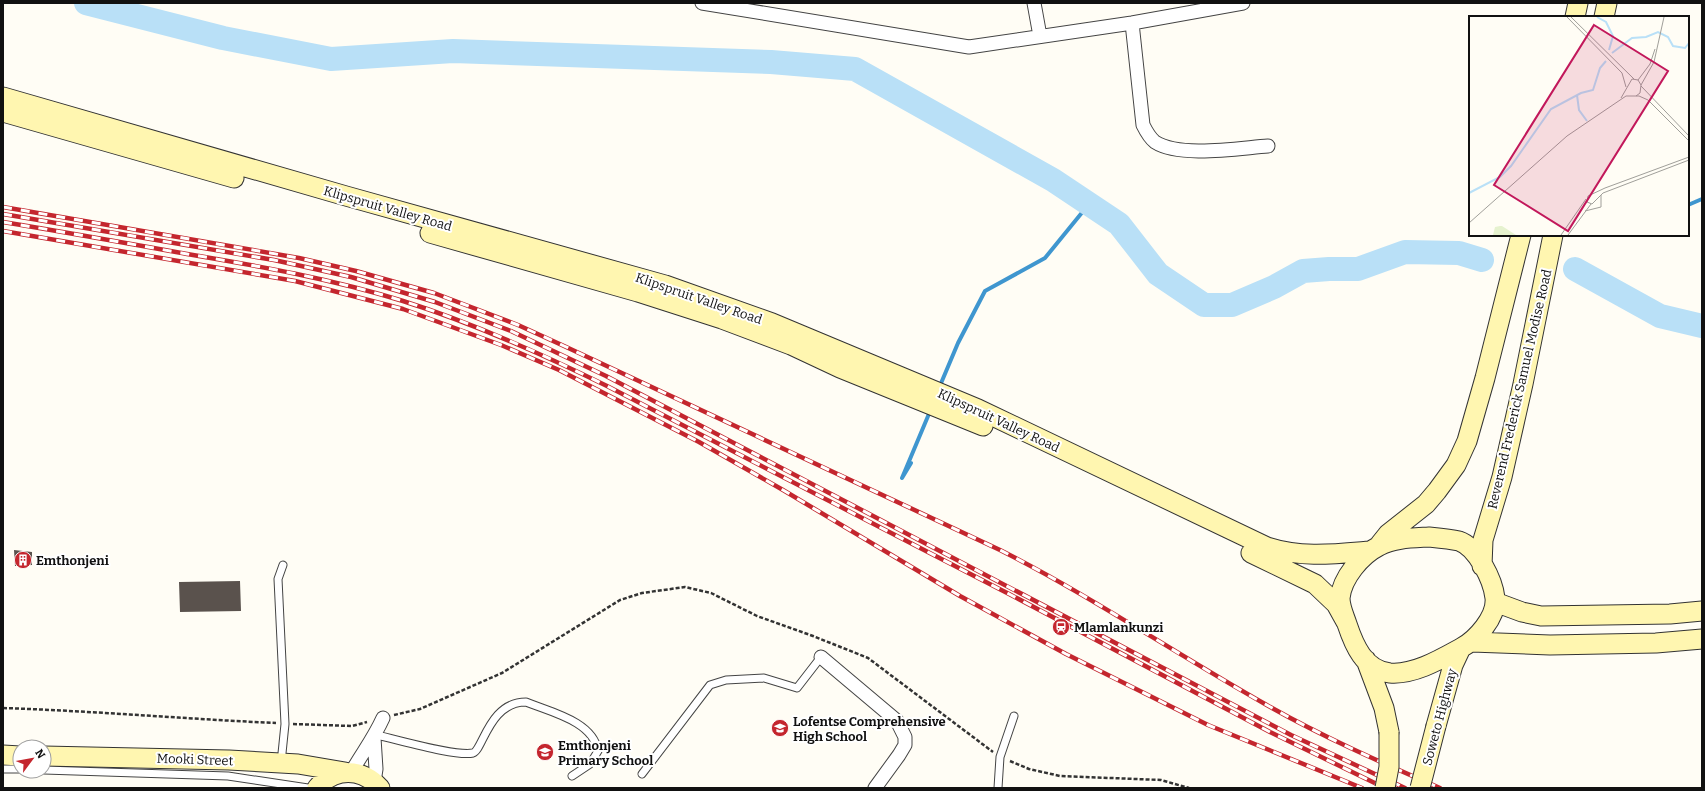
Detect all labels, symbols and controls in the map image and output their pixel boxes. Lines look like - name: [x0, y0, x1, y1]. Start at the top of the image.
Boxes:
- inset map: [1469, 16, 1689, 236]
- street label: Klipspruit Valley Road: [322, 183, 454, 234]
- street label: Reverend Frederick Samuel Modise Road: [1485, 267, 1554, 511]
- street label: Klipspruit Valley Road: [634, 270, 764, 327]
- street label: Klipspruit Valley Road: [935, 386, 1062, 455]
- building icon: Emthonjeni: [13, 550, 33, 570]
- place label: Emthonjeni: [36, 553, 109, 569]
- station icon: Mlamlankunzi: [1051, 617, 1071, 637]
- place label: Mlamlankunzi: [1074, 620, 1163, 635]
- street label: Soweto Highway: [1419, 667, 1460, 767]
- place label: Lofentse Comprehensive High School: [793, 714, 946, 744]
- school or university icon: Lofentse Comprehensive High School: [770, 718, 790, 738]
- place label: Emthonjeni Primary School: [558, 738, 653, 768]
- north arrow: [12, 739, 52, 779]
- school or university icon: Emthonjeni Primary School: [535, 742, 555, 762]
- text: N: [32, 747, 48, 761]
- street label: Mooki Street: [156, 751, 234, 768]

